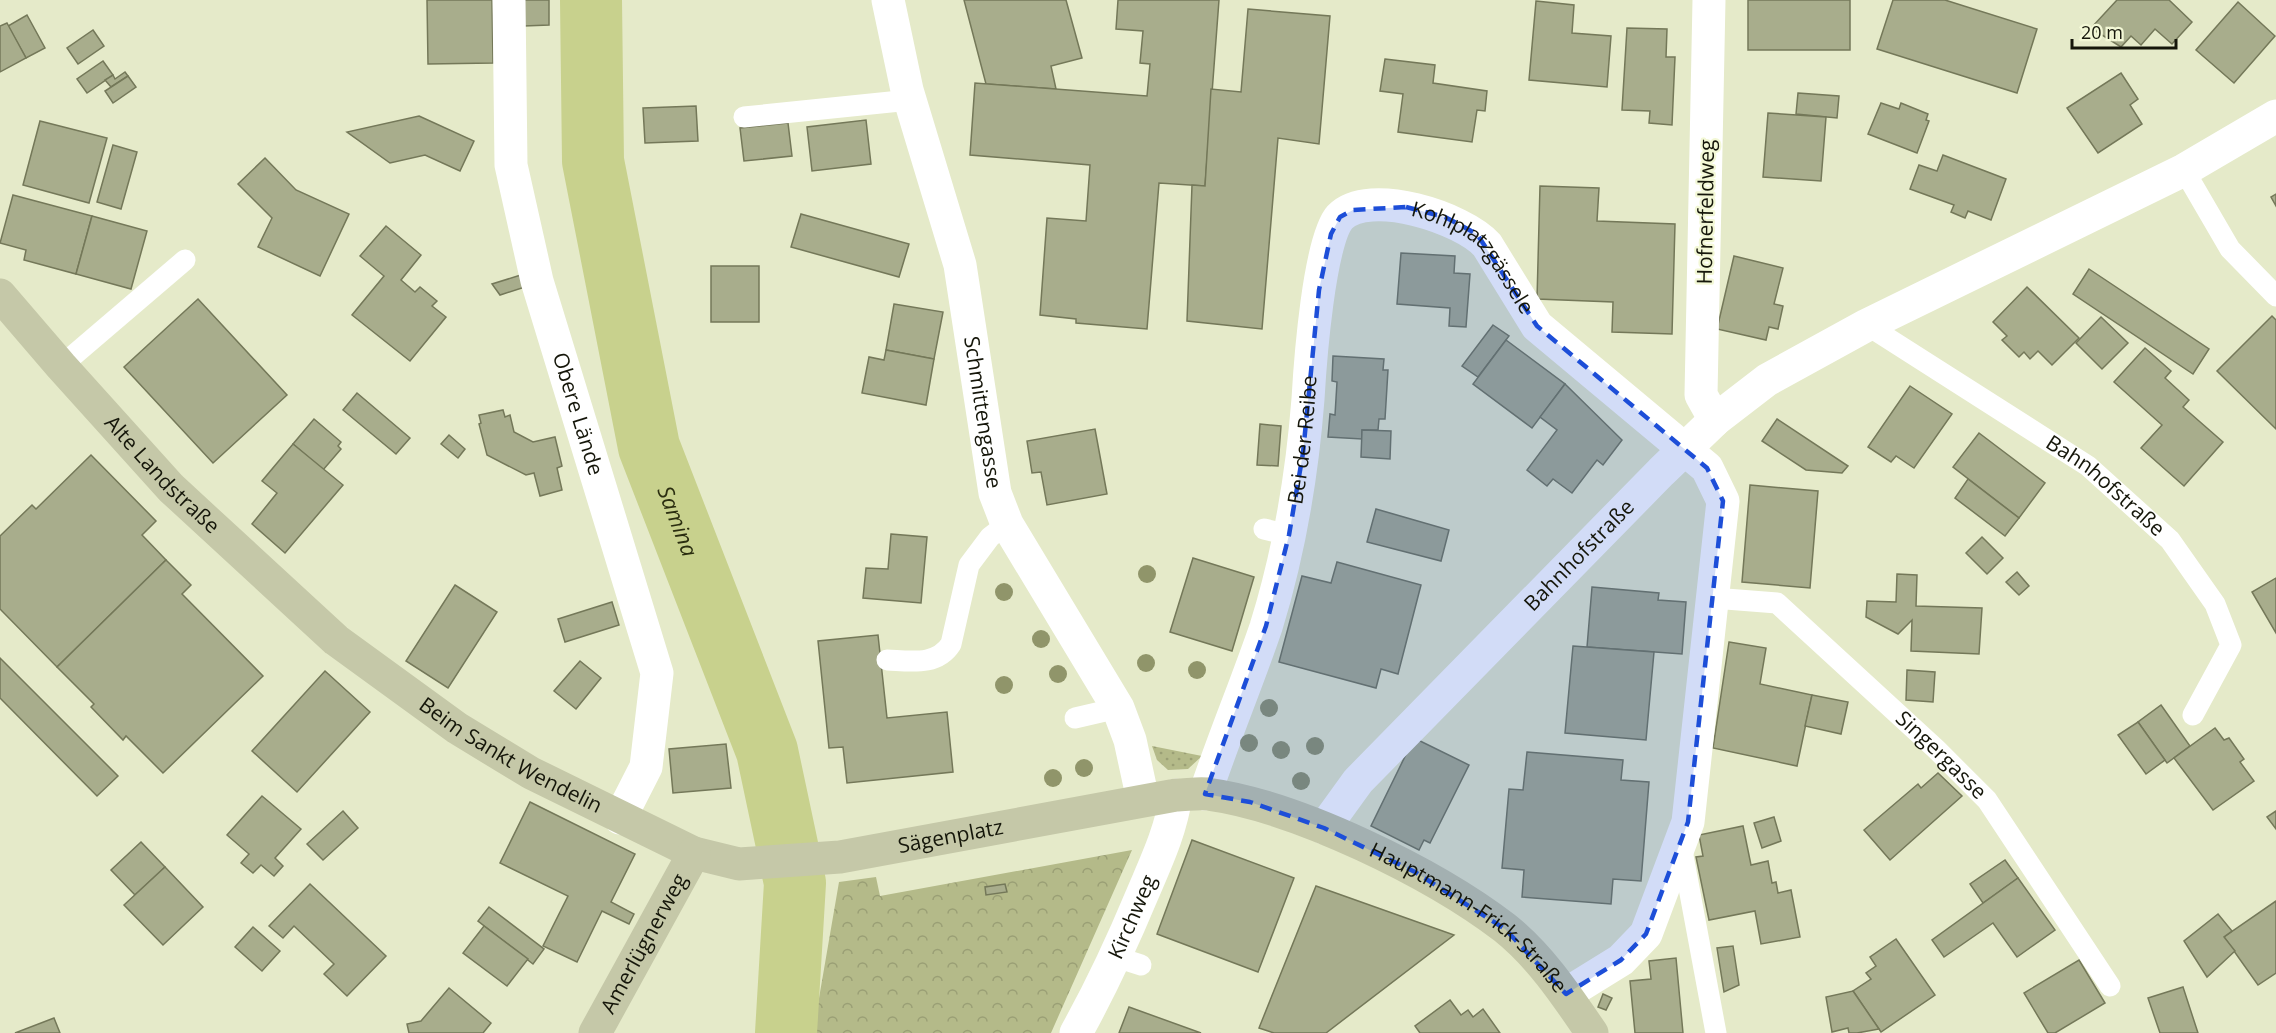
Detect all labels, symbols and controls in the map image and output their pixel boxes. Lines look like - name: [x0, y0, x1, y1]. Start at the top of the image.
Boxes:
- scale bar: [2072, 12, 2176, 50]
- text: 20 m: [2081, 20, 2123, 44]
- street label: Hofnerfeldweg: [1690, 139, 1720, 285]
- street label: Kohlplatzgässele: [1409, 194, 1541, 319]
- street label: Schmittengasse: [958, 334, 1009, 490]
- street label: Obere Lände: [547, 349, 611, 479]
- street label: Bei der Reibe: [1280, 374, 1323, 506]
- street label: Alte Landstraße: [99, 409, 226, 539]
- street label: Bahnhofstraße: [2041, 428, 2172, 542]
- water label: Samina: [651, 481, 706, 560]
- street label: Bahnhofstraße: [1517, 493, 1640, 617]
- street label: Beim Sankt Wendelin: [414, 690, 607, 819]
- street label: Singergasse: [1890, 704, 1993, 805]
- street label: Sägenplatz: [895, 812, 1005, 859]
- street label: Hauptmann-Frick-Straße: [1365, 835, 1574, 998]
- street label: Amerlügnerweg: [594, 868, 693, 1018]
- street label: Kirchweg: [1101, 870, 1162, 963]

